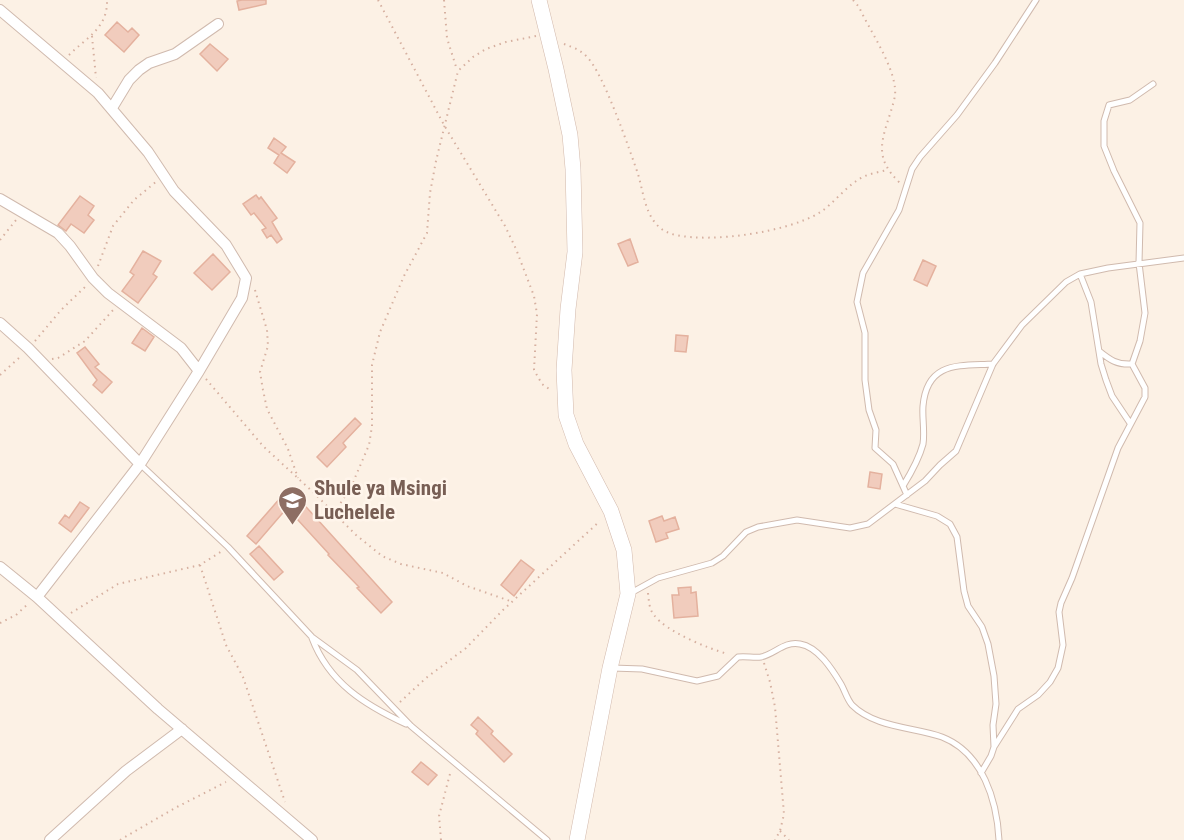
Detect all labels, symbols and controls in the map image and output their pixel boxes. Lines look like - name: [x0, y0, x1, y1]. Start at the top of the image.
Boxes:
- place label: Shule ya Msingi Luchelele: [314, 476, 447, 524]
- school or university icon: Shule ya Msingi Luchelele: [277, 484, 309, 526]

